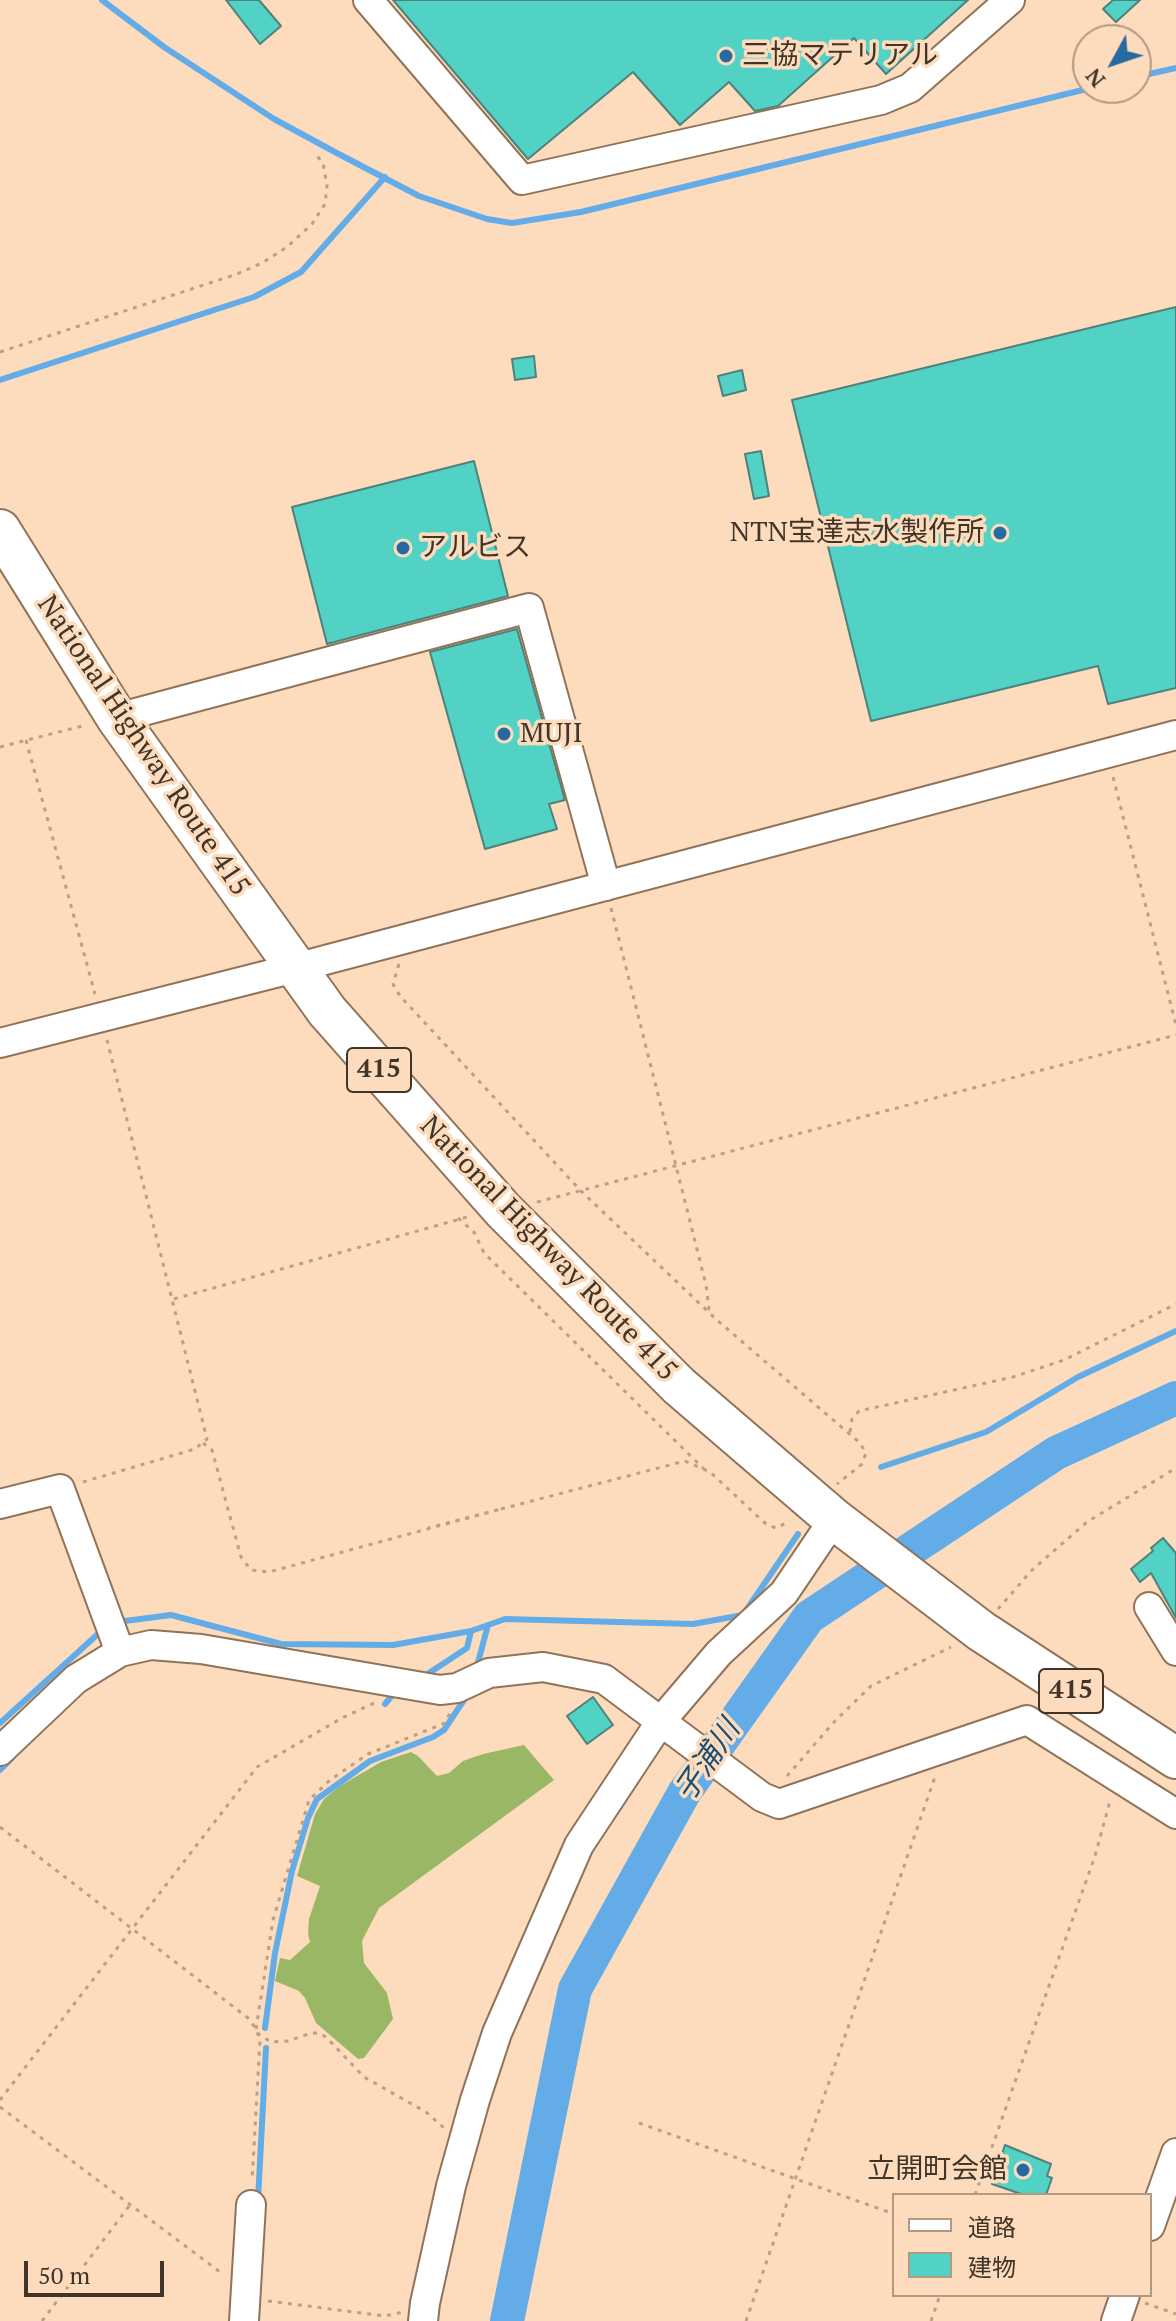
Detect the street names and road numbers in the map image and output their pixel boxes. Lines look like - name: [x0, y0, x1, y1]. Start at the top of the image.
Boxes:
- street label: National Highway Route 415: [30, 589, 256, 903]
- road number: 415: [347, 1048, 411, 1092]
- street label: National Highway Route 415: [413, 1110, 683, 1388]
- road number: 415: [1039, 1669, 1103, 1713]

